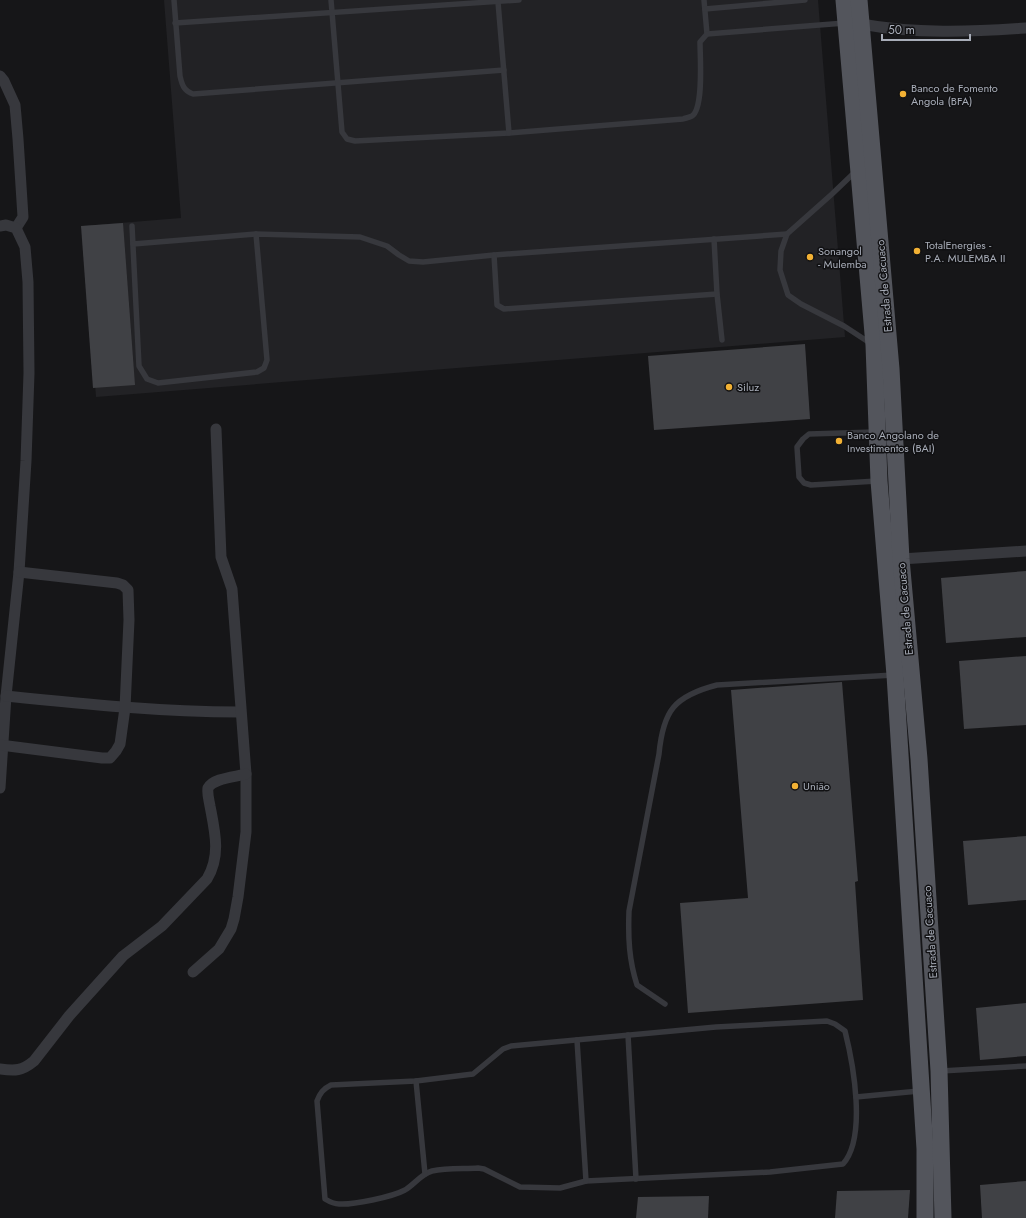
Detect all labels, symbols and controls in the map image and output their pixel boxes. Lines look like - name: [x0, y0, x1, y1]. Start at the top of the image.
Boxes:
- scale bar: [882, 16, 970, 42]
- text: 50 m: [888, 21, 915, 39]
- place label: Banco de Fomento Angola (BFA): [911, 80, 998, 109]
- marker: Banco de Fomento Angola (BFA): [898, 89, 908, 99]
- place label: TotalEnergies - P.A. MULEMBA II: [925, 237, 1005, 266]
- street label: Estrada de Cacuaco: [872, 239, 896, 333]
- place label: Sonangol - Mulemba: [818, 243, 867, 272]
- marker: TotalEnergies - P.A. MULEMBA II: [912, 246, 922, 256]
- marker: Sonangol - Mulemba: [805, 252, 815, 262]
- place label: Siluz: [737, 379, 759, 395]
- marker: Siluz: [724, 382, 734, 392]
- place label: Banco Angolano de Investimentos (BAI): [847, 427, 939, 456]
- marker: Banco Angolano de Investimentos (BAI): [834, 436, 844, 446]
- street label: Estrada de Cacuaco: [893, 562, 917, 656]
- place label: União: [803, 778, 830, 794]
- marker: União: [790, 781, 800, 791]
- street label: Estrada de Cacuaco: [919, 885, 941, 979]

